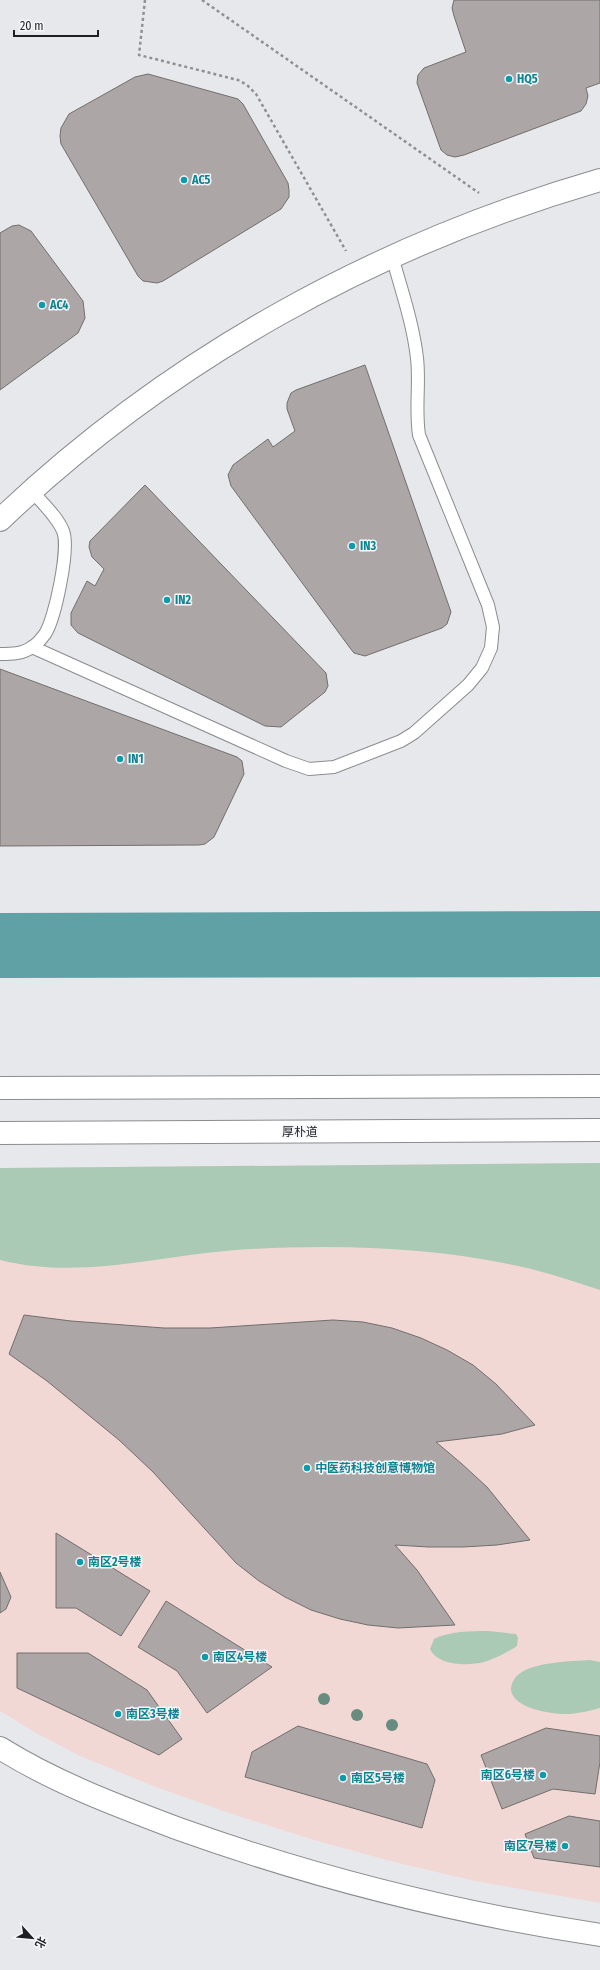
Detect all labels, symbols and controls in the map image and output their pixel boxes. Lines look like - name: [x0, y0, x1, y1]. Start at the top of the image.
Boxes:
- scale bar: [14, 12, 98, 38]
- text: 20 m: [20, 19, 44, 33]
- place label: HQ5: [517, 72, 538, 86]
- marker: HQ5: [504, 74, 514, 84]
- place label: AC5: [191, 173, 211, 187]
- marker: AC5: [179, 175, 189, 185]
- place label: AC4: [49, 298, 68, 312]
- marker: AC4: [37, 300, 47, 310]
- place label: IN3: [360, 539, 376, 553]
- marker: IN3: [347, 541, 357, 551]
- place label: IN2: [175, 593, 191, 607]
- marker: IN2: [162, 595, 172, 605]
- place label: IN1: [128, 752, 144, 766]
- marker: IN1: [115, 754, 125, 764]
- street label: 厚朴道: [282, 1125, 318, 1139]
- place label: 中医药科技创意博物馆: [315, 1461, 435, 1475]
- marker: 中医药科技创意博物馆: [302, 1463, 312, 1473]
- place label: 南区2号楼: [88, 1555, 142, 1569]
- marker: 南区2号楼: [75, 1557, 85, 1567]
- place label: 南区4号楼: [213, 1650, 267, 1664]
- marker: 南区4号楼: [200, 1652, 210, 1662]
- place label: 南区3号楼: [126, 1707, 180, 1721]
- marker: 南区3号楼: [113, 1709, 123, 1719]
- place label: 南区6号楼: [481, 1768, 535, 1782]
- marker: 南区6号楼: [538, 1770, 548, 1780]
- place label: 南区5号楼: [351, 1771, 405, 1785]
- marker: 南区5号楼: [338, 1773, 348, 1783]
- place label: 南区7号楼: [504, 1839, 557, 1853]
- marker: 南区7号楼: [560, 1841, 570, 1851]
- north arrow: [12, 1918, 52, 1958]
- text: 北: [32, 1934, 49, 1950]

